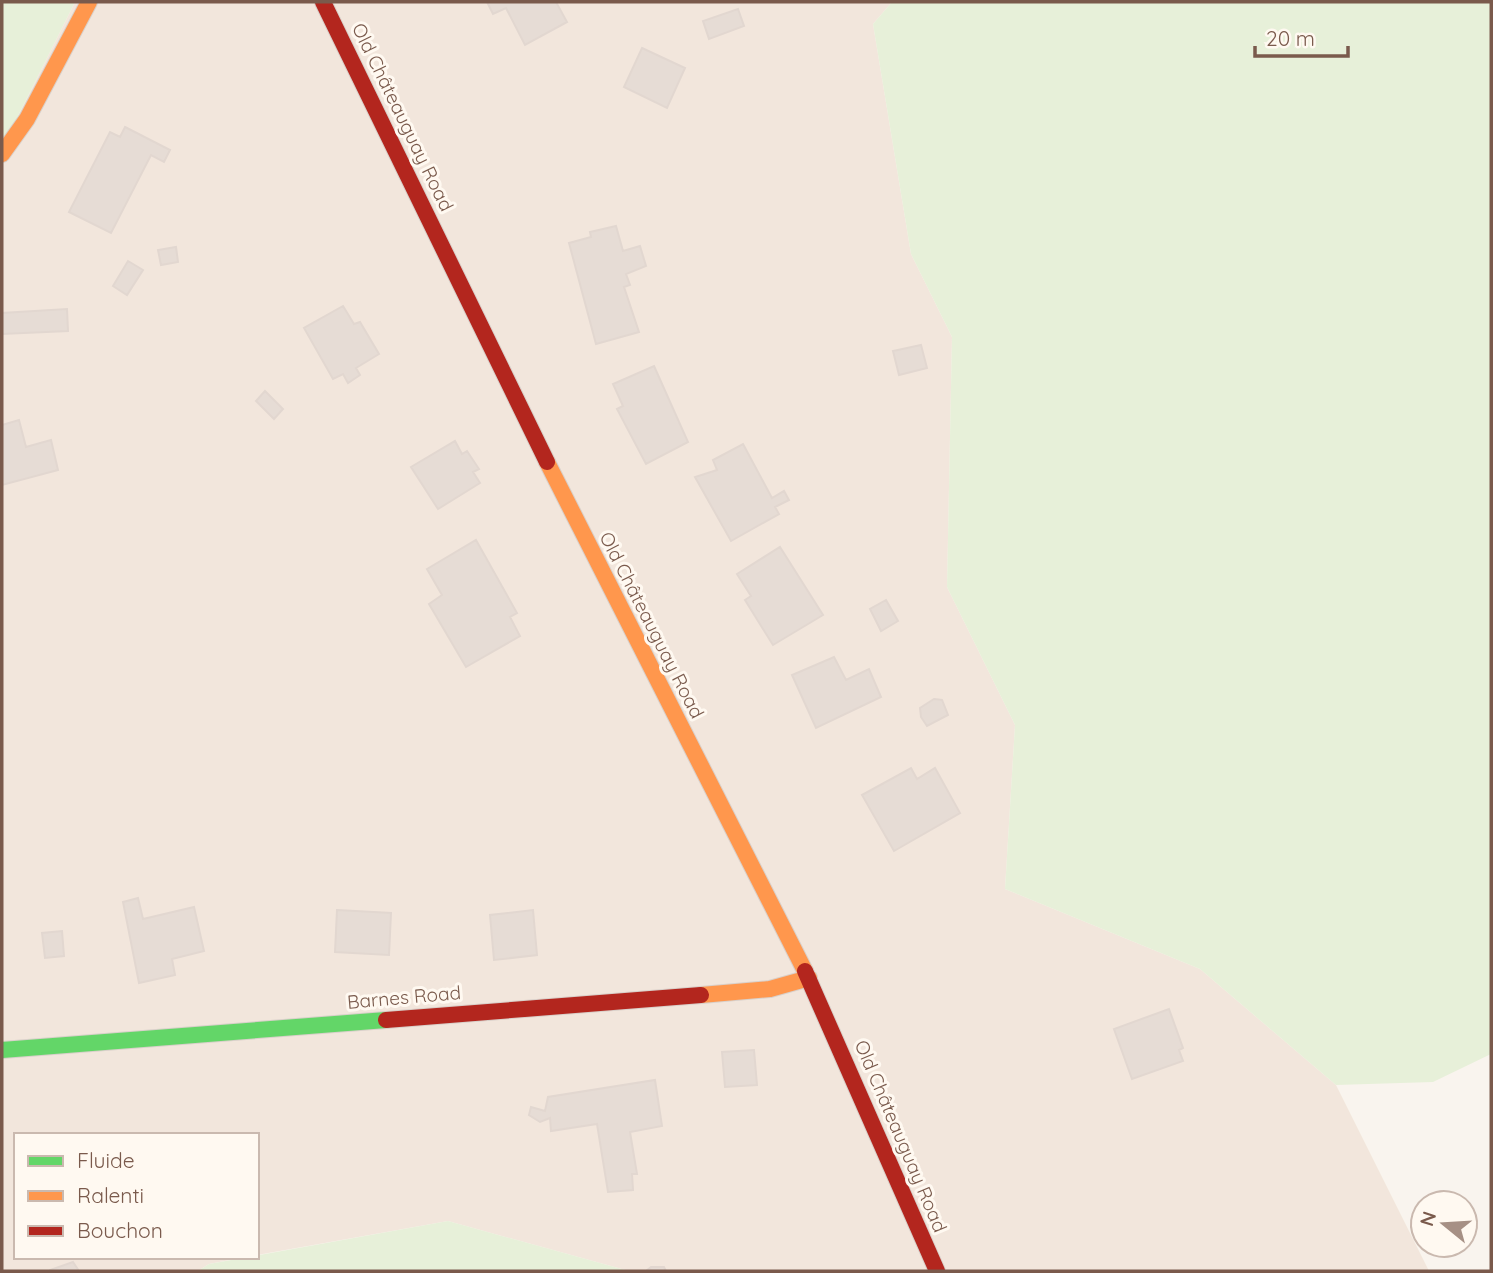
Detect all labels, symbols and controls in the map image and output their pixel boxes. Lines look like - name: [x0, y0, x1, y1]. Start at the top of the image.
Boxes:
- scale bar: [1255, 14, 1348, 58]
- street label: Old Châteauguay Road: [347, 19, 459, 215]
- text: 20 m: [1266, 25, 1315, 51]
- street label: Old Châteauguay Road: [594, 528, 710, 722]
- street label: Barnes Road: [346, 980, 462, 1014]
- street label: Old Châteauguay Road: [850, 1036, 952, 1236]
- legend: [14, 1133, 259, 1259]
- text: Fluide: [77, 1147, 135, 1173]
- text: Ralenti: [77, 1182, 144, 1208]
- north arrow: [1409, 1189, 1479, 1259]
- text: N: [1414, 1208, 1441, 1229]
- text: Bouchon: [77, 1217, 163, 1243]

